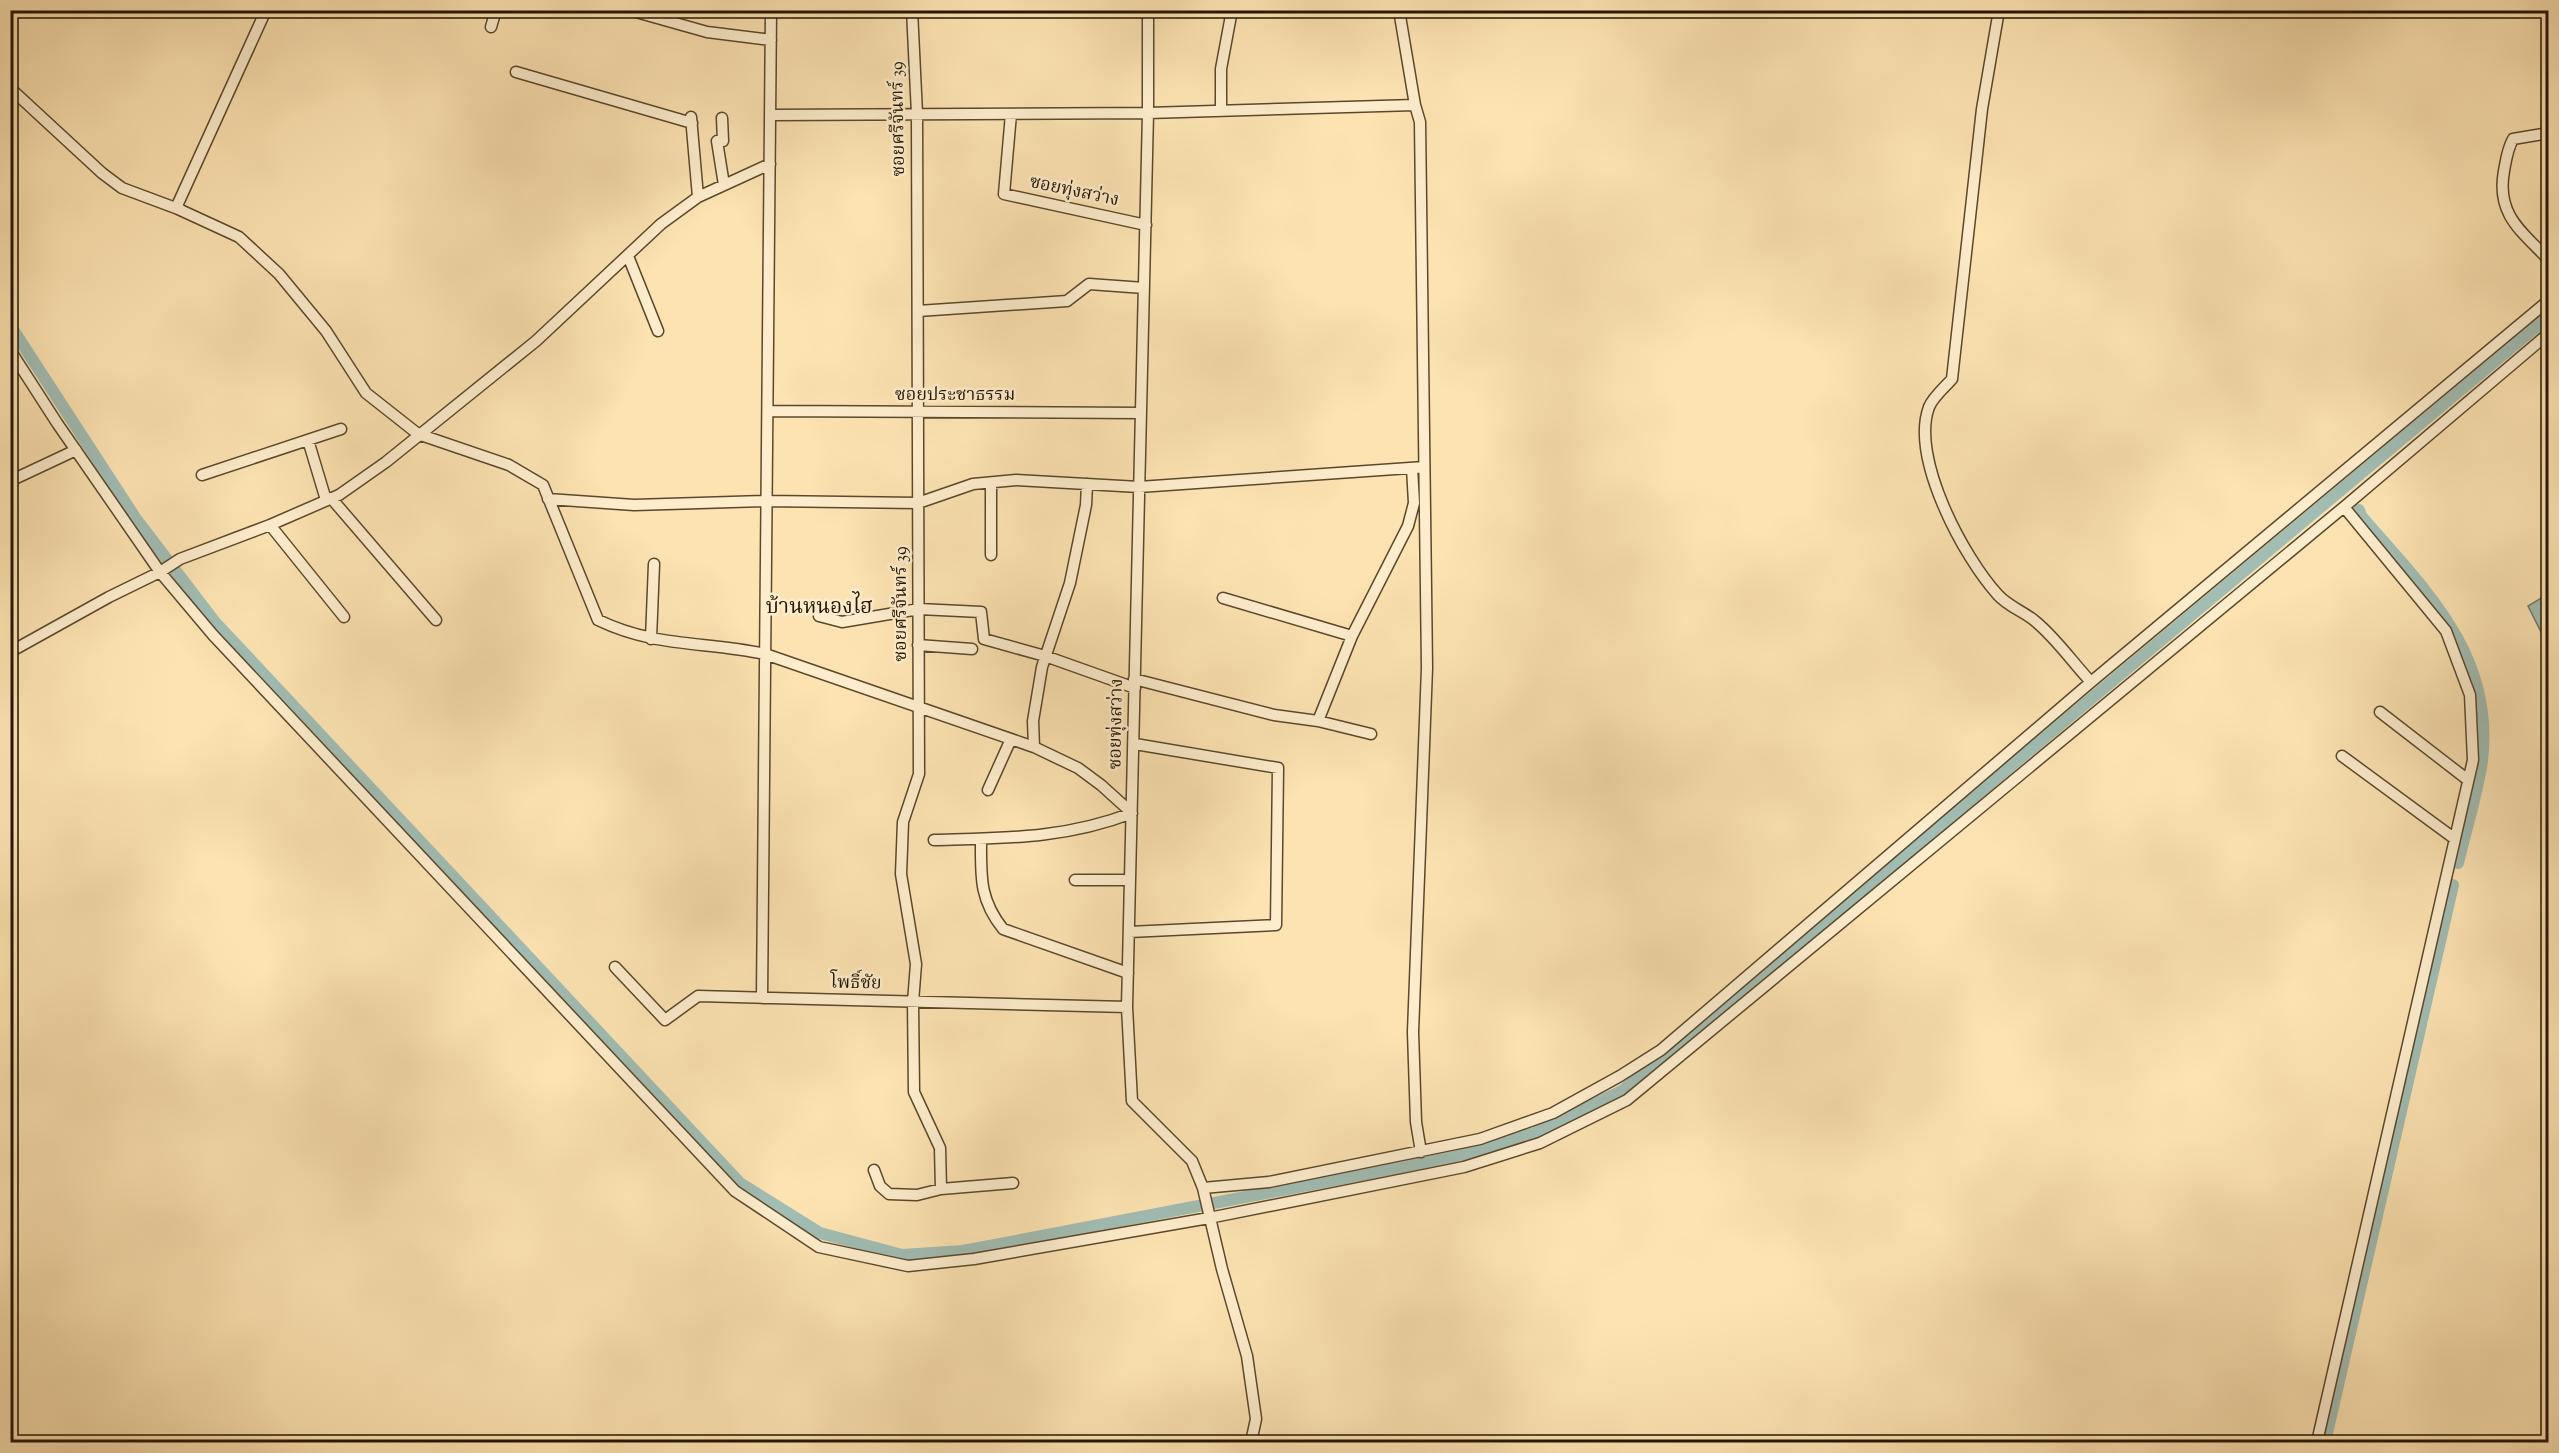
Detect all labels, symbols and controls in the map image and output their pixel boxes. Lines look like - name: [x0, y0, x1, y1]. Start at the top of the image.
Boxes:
- street label: ซอยศรีจันทร์ 39: [885, 61, 913, 177]
- street label: ซอยทุ่งสว่าง: [1027, 170, 1121, 214]
- street label: ซอยประชาธรรม: [895, 383, 1015, 409]
- street label: ซอยศรีจันทร์ 39: [889, 546, 915, 662]
- district label: บ้านหนองไฮ: [766, 591, 872, 623]
- street label: ซอยทุ่งสว่าง: [1103, 678, 1131, 770]
- street label: โพธิ์ชัย: [829, 968, 882, 997]

